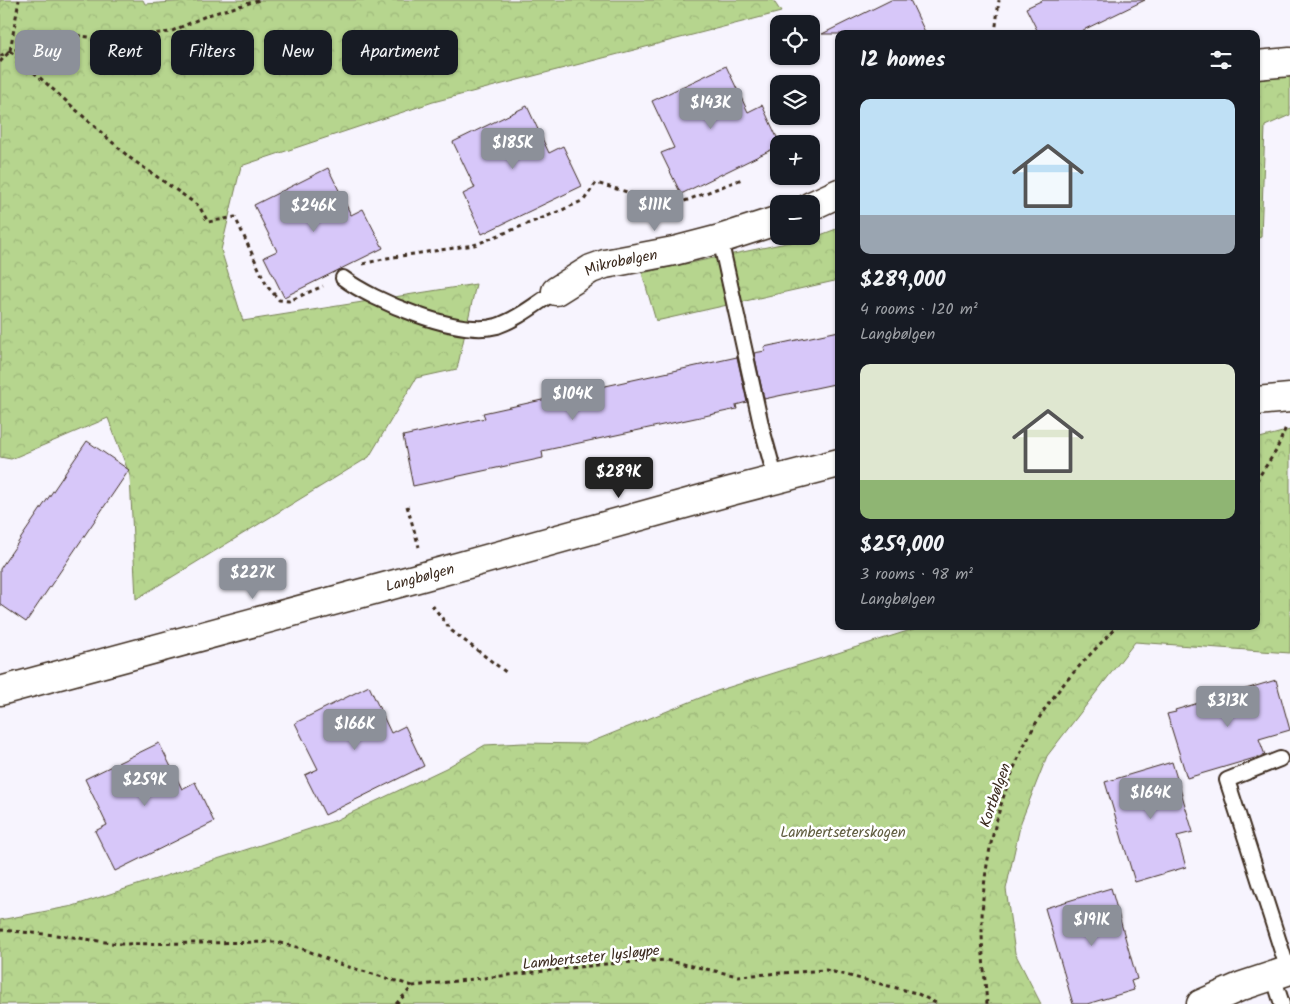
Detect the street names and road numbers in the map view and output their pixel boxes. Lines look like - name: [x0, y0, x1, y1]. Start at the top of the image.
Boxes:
- street label: Mikrobølgen: [580, 243, 660, 284]
- street label: Langbølgen: [383, 557, 457, 599]
- street label: Kortbølgen: [974, 760, 1018, 831]
- street label: Lambertseter lysløype: [521, 939, 661, 977]

